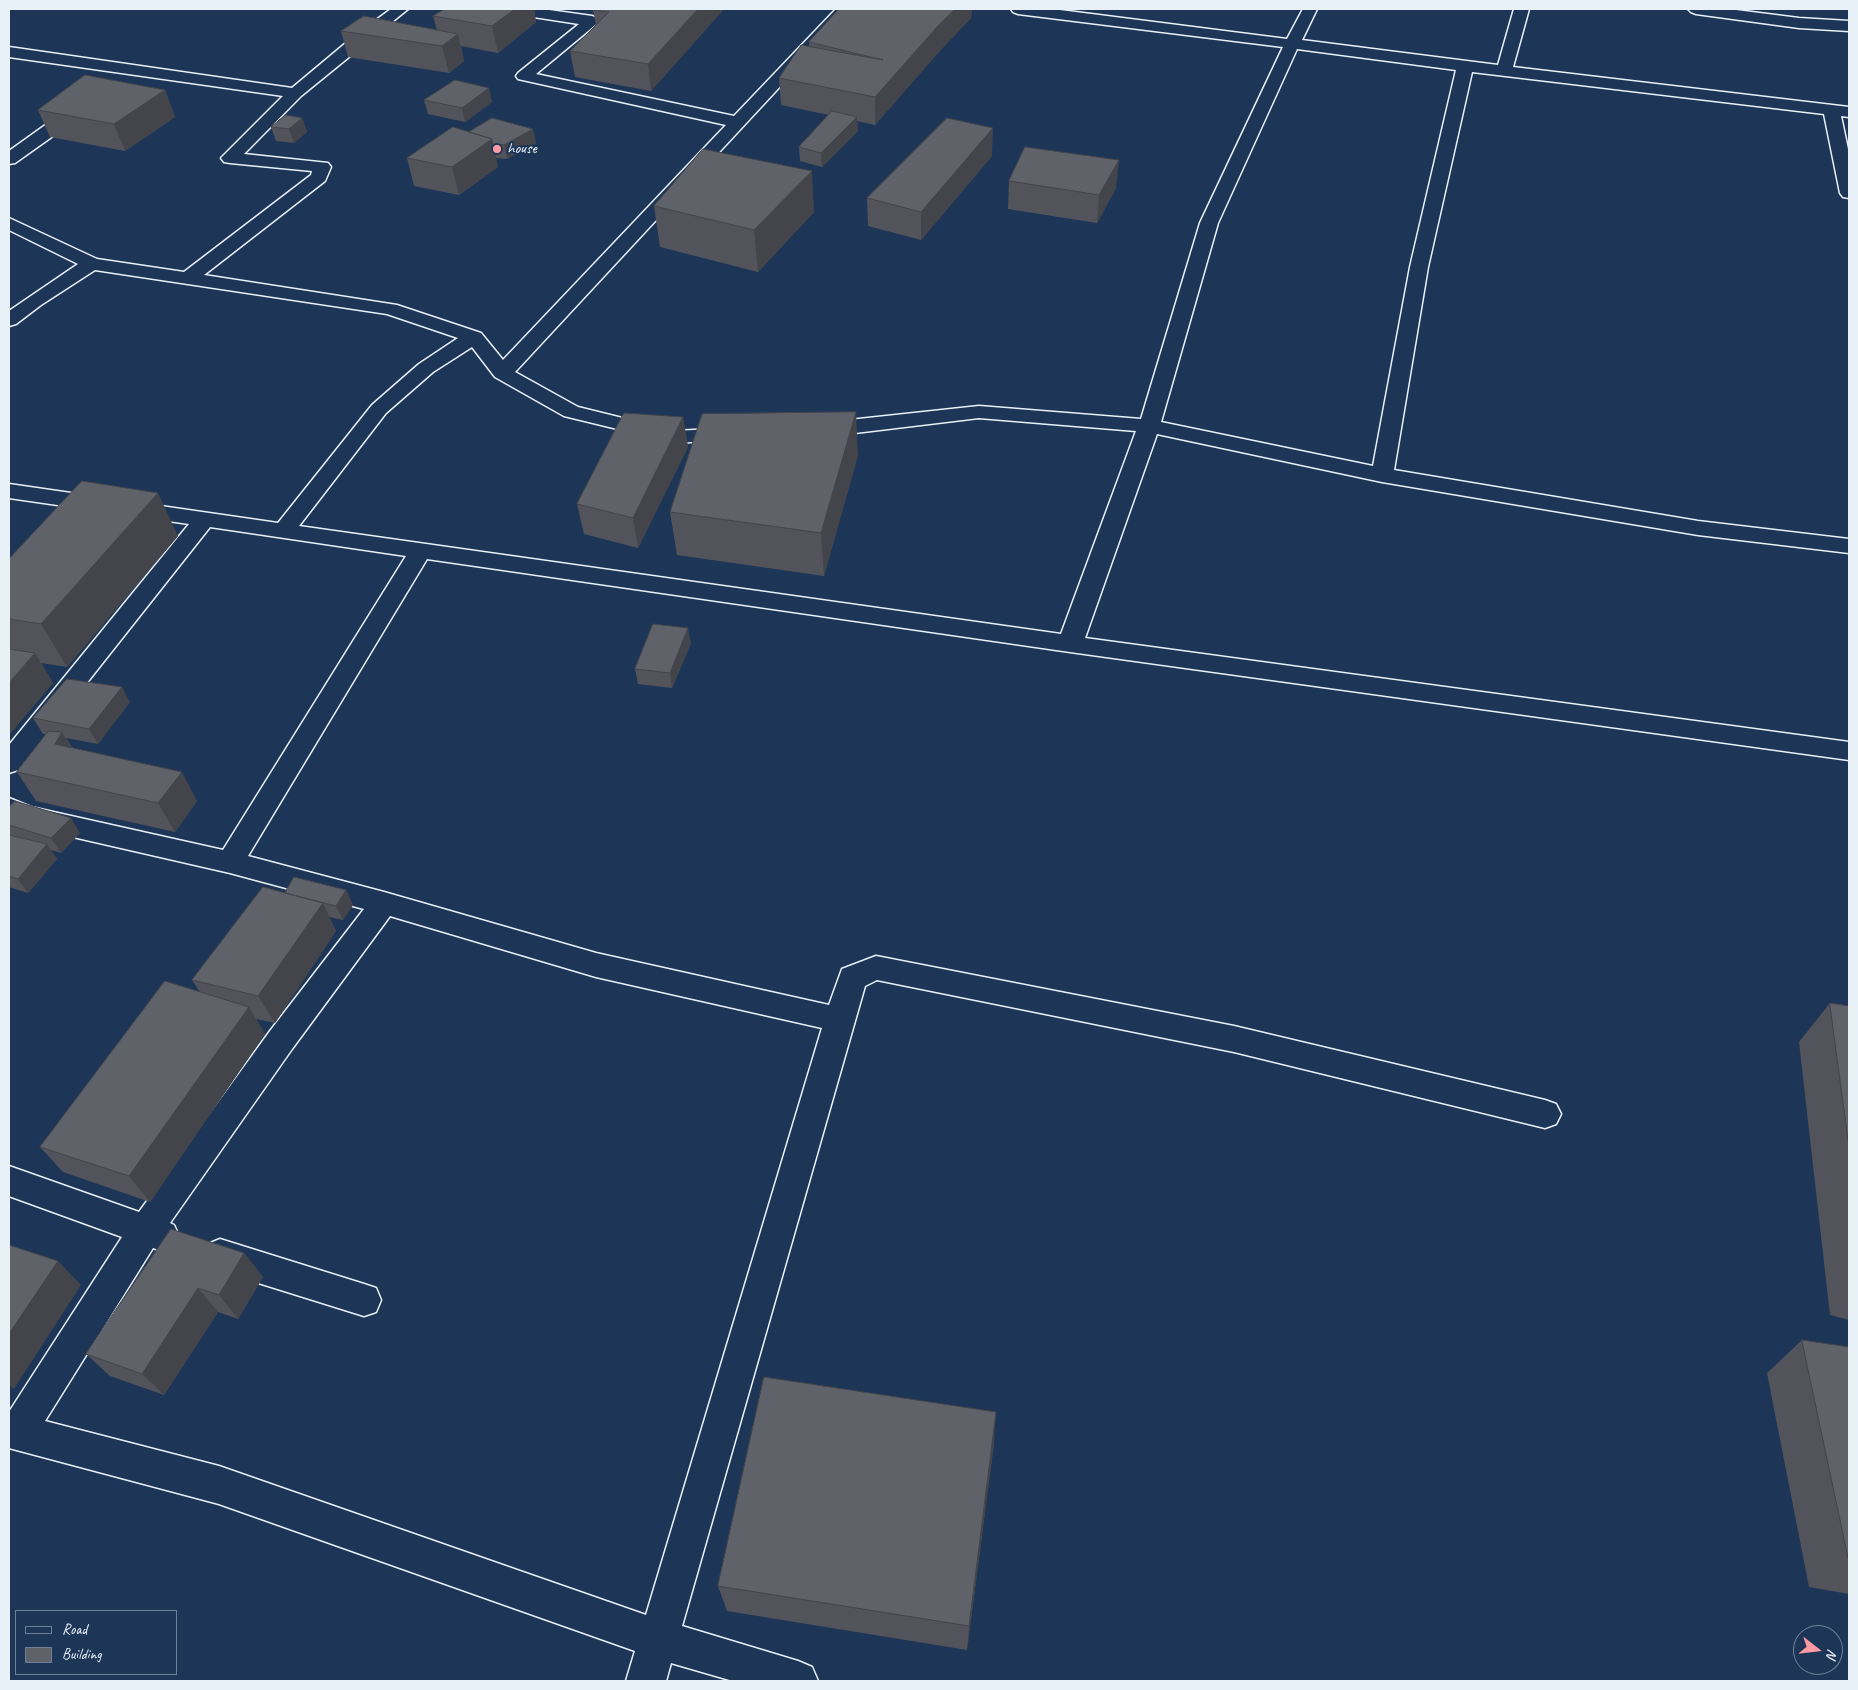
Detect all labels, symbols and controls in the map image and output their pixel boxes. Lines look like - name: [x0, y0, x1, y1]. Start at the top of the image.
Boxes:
- place label: house: [507, 139, 537, 159]
- marker: house: [491, 143, 503, 155]
- legend: [15, 1610, 178, 1675]
- text: Road: [62, 1620, 87, 1639]
- north arrow: [1793, 1625, 1843, 1675]
- text: Building: [62, 1645, 101, 1664]
- text: N: [1823, 1647, 1841, 1661]

